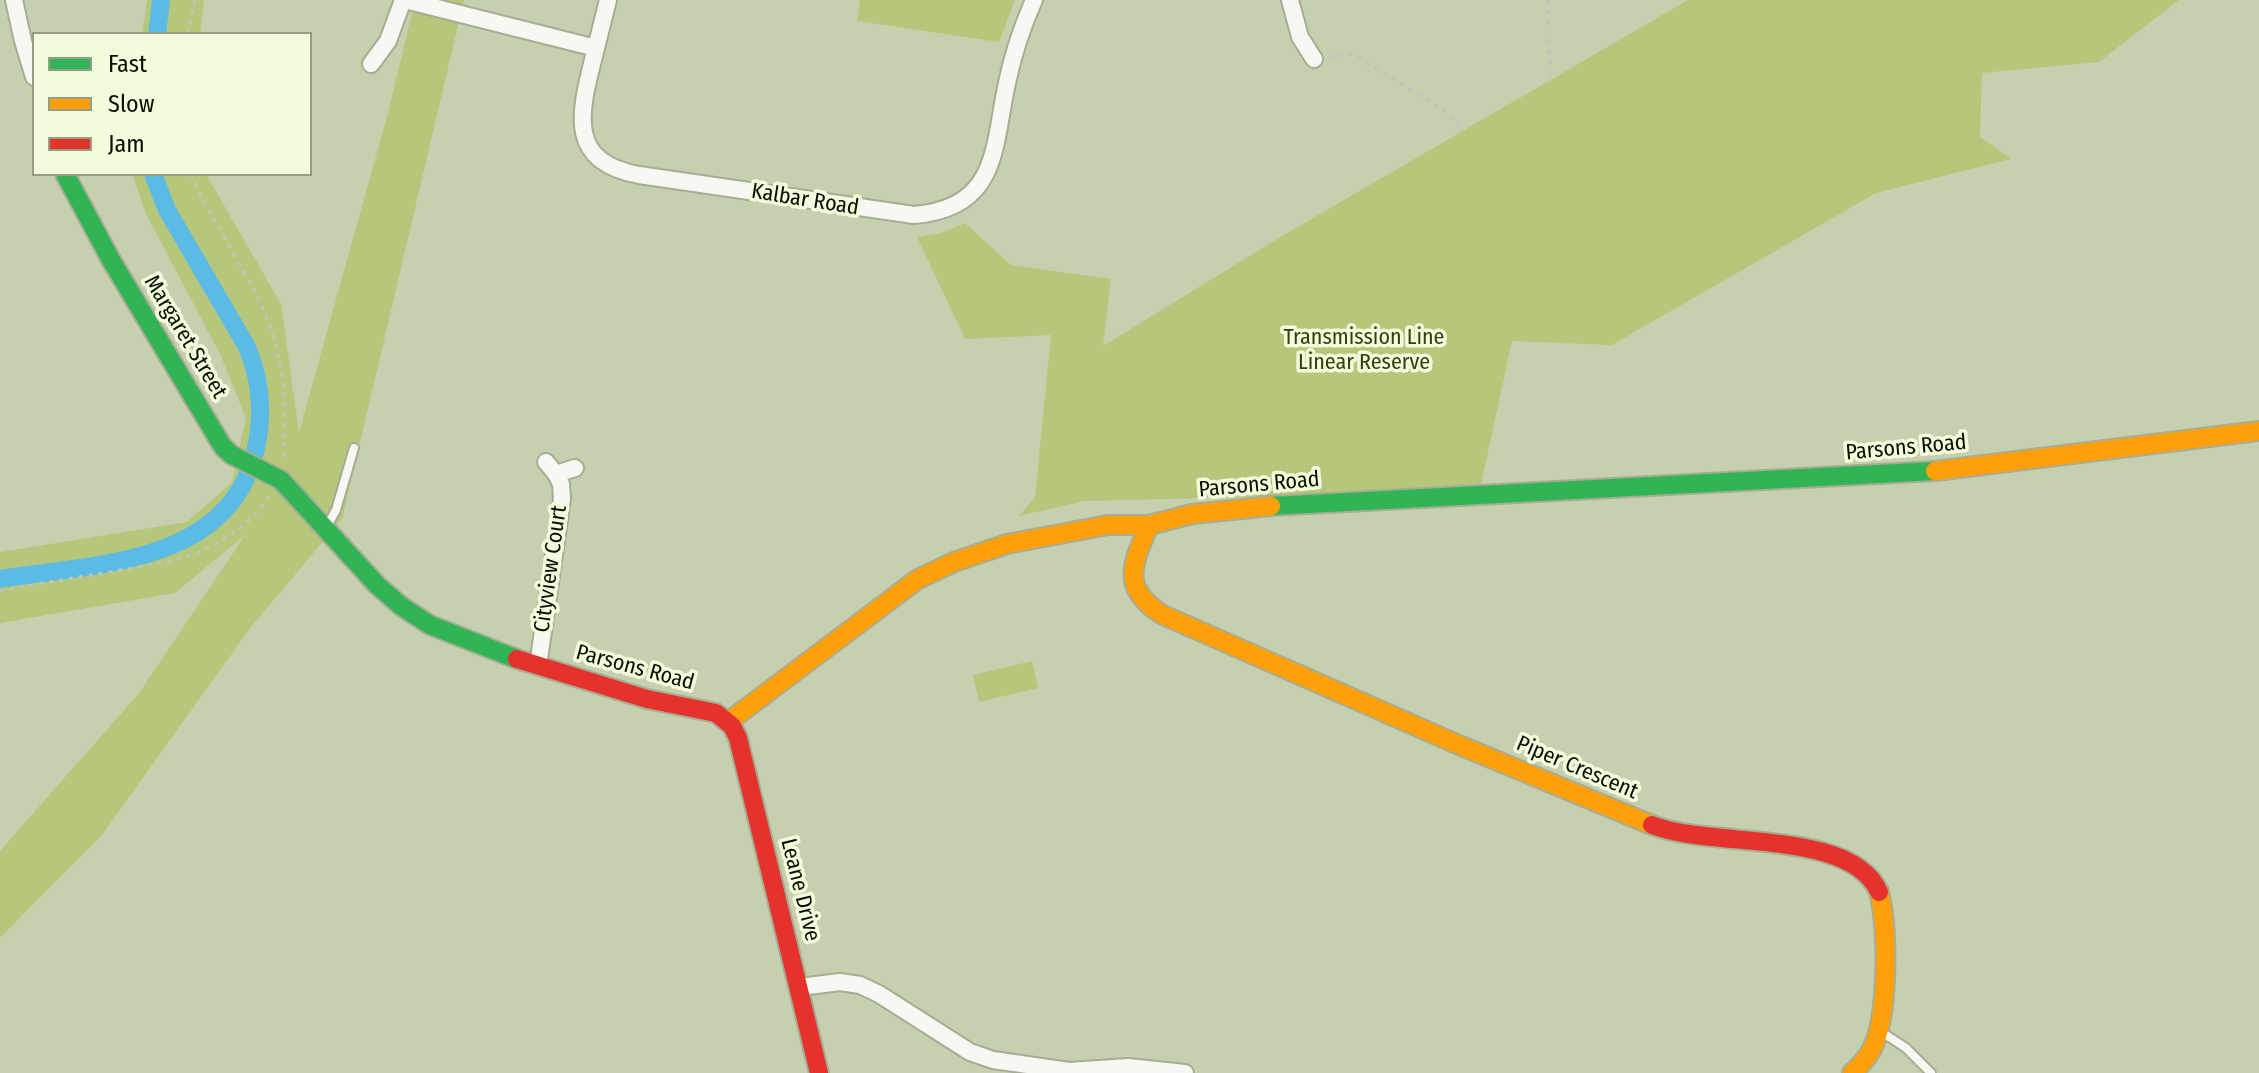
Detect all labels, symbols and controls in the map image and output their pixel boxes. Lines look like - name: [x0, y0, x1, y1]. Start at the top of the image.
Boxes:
- legend: [32, 32, 312, 176]
- text: Fast: [108, 50, 147, 78]
- text: Slow: [108, 90, 154, 118]
- text: Jam: [108, 130, 145, 158]
- street label: Kalbar Road: [749, 178, 861, 222]
- street label: Margaret Street: [138, 271, 232, 403]
- park label: Transmission Line Linear Reserve: [1284, 325, 1444, 376]
- street label: Parsons Road: [1844, 430, 1968, 466]
- street label: Parsons Road: [1197, 467, 1321, 503]
- street label: Cityview Court: [529, 504, 573, 634]
- street label: Parsons Road: [573, 640, 697, 696]
- street label: Piper Crescent: [1512, 731, 1642, 805]
- street label: Leane Drive: [775, 836, 825, 944]

